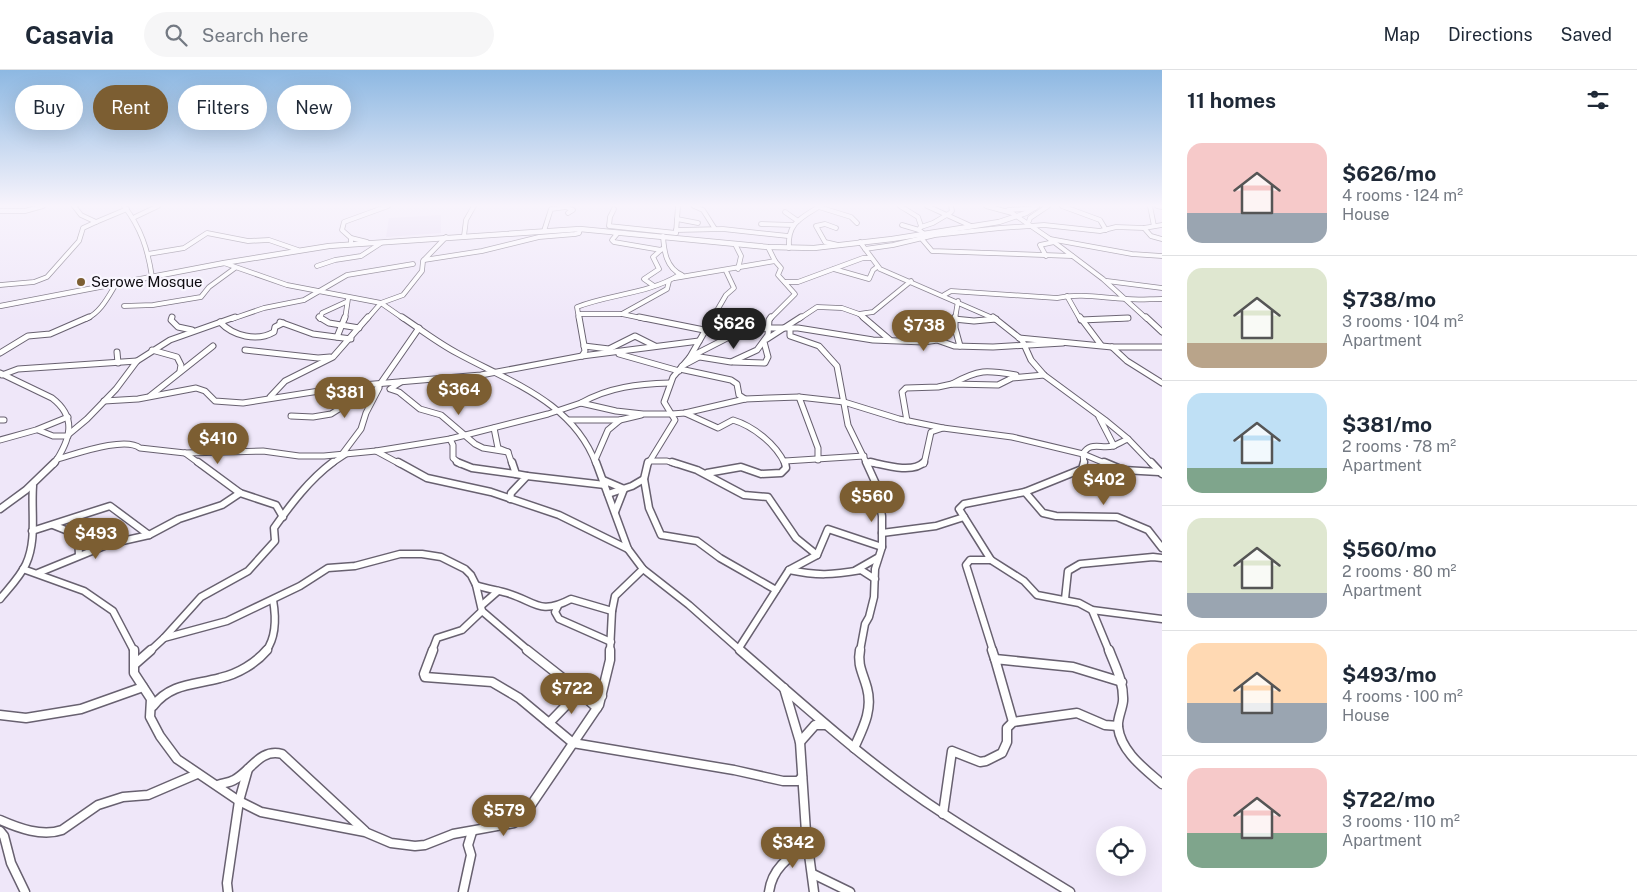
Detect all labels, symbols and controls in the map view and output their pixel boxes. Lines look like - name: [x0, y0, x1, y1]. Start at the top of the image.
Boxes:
- search box: [144, 12, 494, 57]
- text: Casavia: [25, 21, 114, 49]
- icon: search: [162, 21, 190, 49]
- text: Search here: [202, 24, 308, 46]
- text: Map: [1383, 24, 1420, 45]
- text: Directions: [1448, 24, 1533, 45]
- text: Saved: [1561, 24, 1612, 45]
- chip: Buy: [15, 85, 83, 130]
- chip: Rent: [93, 85, 168, 130]
- chip: Filters: [178, 85, 267, 130]
- chip: New: [277, 85, 351, 130]
- icon: filters: [1584, 86, 1612, 114]
- text: 11 homes: [1187, 88, 1276, 113]
- text: $626/mo: [1342, 161, 1436, 186]
- icon: home: [1227, 163, 1287, 223]
- text: 4 rooms · 124 m²: [1342, 186, 1463, 205]
- text: House: [1342, 205, 1390, 224]
- place label: Serowe Mosque: [91, 273, 203, 290]
- marker: Serowe Mosque: [75, 276, 87, 288]
- text: $738/mo: [1342, 287, 1436, 312]
- icon: home: [1227, 288, 1287, 348]
- pin: $626: [704, 308, 764, 350]
- pin: $738: [894, 310, 954, 352]
- text: 3 rooms · 104 m²: [1342, 312, 1463, 331]
- text: $626: [713, 314, 755, 333]
- text: $738: [903, 316, 945, 335]
- text: Apartment: [1342, 331, 1422, 350]
- pin: $364: [429, 374, 489, 416]
- pin: $381: [315, 376, 375, 419]
- text: $364: [438, 380, 480, 399]
- text: $381: [325, 383, 365, 402]
- text: $381/mo: [1342, 412, 1432, 437]
- icon: home: [1227, 413, 1287, 473]
- pin: $410: [188, 422, 248, 465]
- text: $410: [199, 429, 237, 448]
- text: 2 rooms · 78 m²: [1342, 437, 1456, 456]
- text: Apartment: [1342, 456, 1422, 475]
- pin: $402: [1074, 464, 1134, 506]
- text: $402: [1083, 470, 1125, 489]
- pin: $560: [842, 480, 902, 523]
- text: $560: [851, 487, 893, 506]
- pin: $493: [66, 518, 126, 560]
- text: $493: [75, 524, 117, 543]
- text: $560/mo: [1342, 537, 1437, 562]
- icon: home: [1227, 538, 1287, 598]
- text: 2 rooms · 80 m²: [1342, 562, 1456, 581]
- text: Apartment: [1342, 581, 1422, 600]
- text: $493/mo: [1342, 662, 1437, 687]
- icon: home: [1227, 663, 1287, 723]
- pin: $722: [542, 672, 602, 715]
- text: $722: [551, 679, 593, 698]
- text: 4 rooms · 100 m²: [1342, 687, 1463, 706]
- text: House: [1342, 706, 1390, 725]
- text: $722/mo: [1342, 787, 1435, 812]
- icon: home: [1227, 788, 1287, 848]
- pin: $579: [474, 794, 534, 837]
- text: $579: [483, 801, 525, 820]
- text: 3 rooms · 110 m²: [1342, 812, 1460, 831]
- pin: $342: [763, 826, 823, 869]
- map controls: [1096, 826, 1146, 876]
- button: locate: [1096, 826, 1146, 876]
- text: Apartment: [1342, 831, 1422, 850]
- text: $342: [772, 833, 814, 852]

